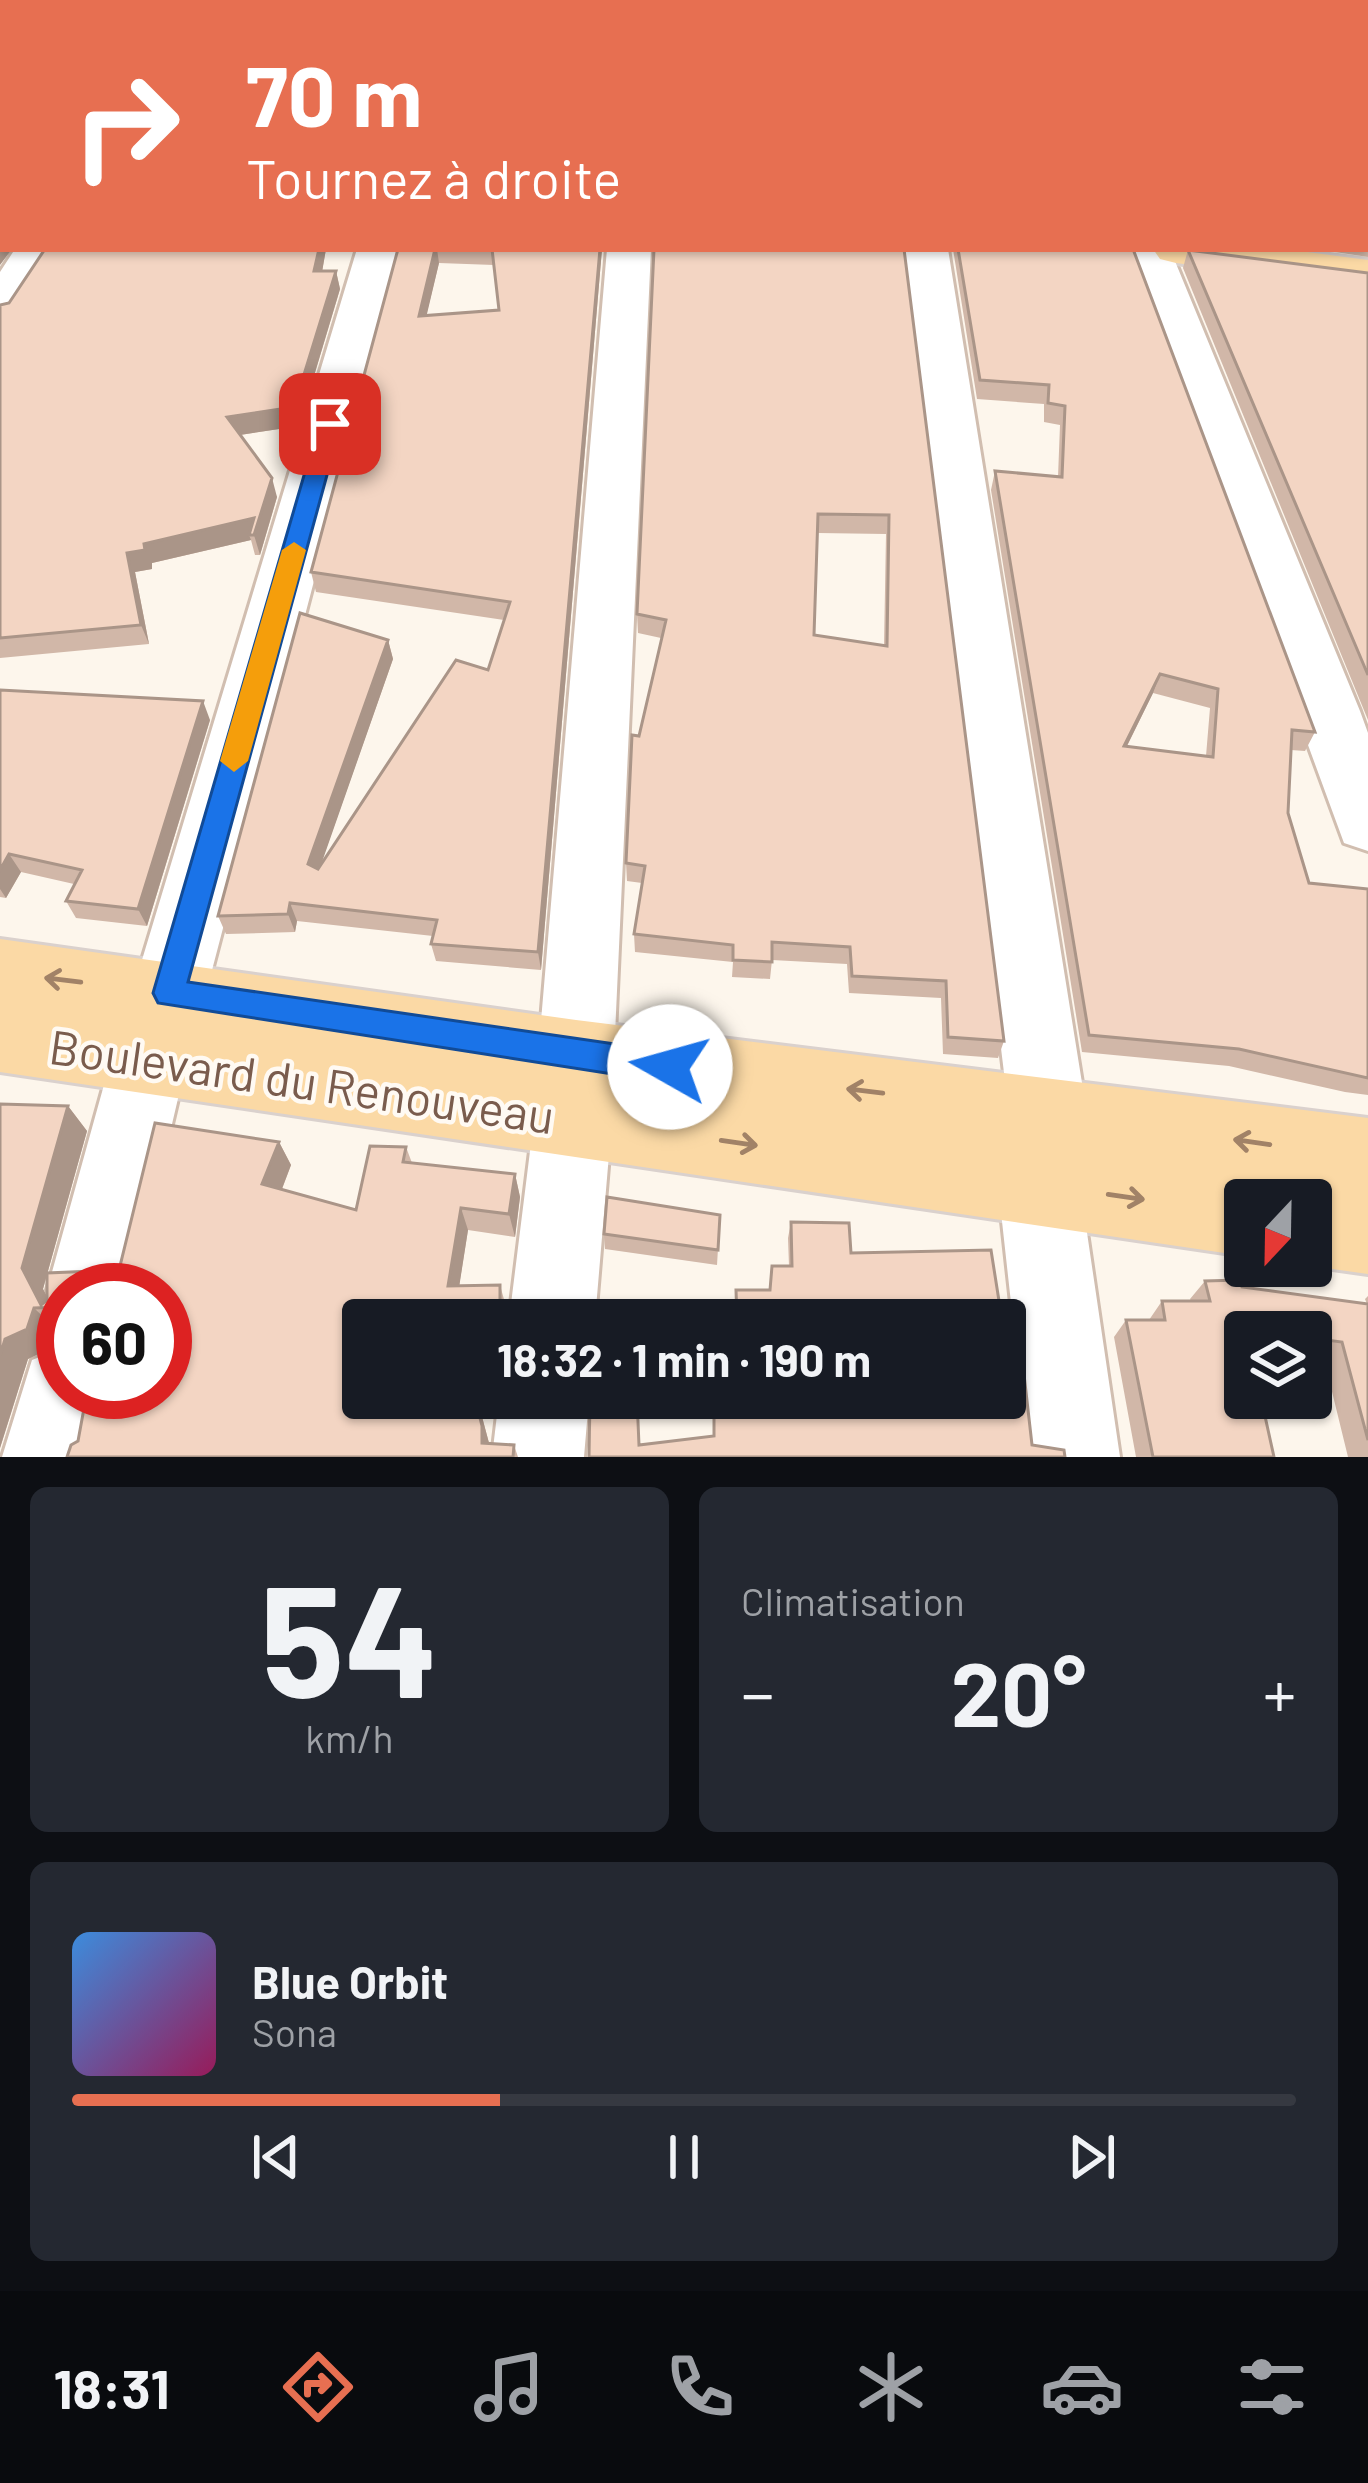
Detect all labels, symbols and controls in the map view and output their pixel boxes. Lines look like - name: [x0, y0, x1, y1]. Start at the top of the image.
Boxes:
- text: 70 m: [246, 43, 422, 144]
- icon: right: [48, 48, 204, 204]
- text: Tournez à droite: [246, 145, 621, 210]
- pin: [279, 373, 381, 475]
- icon: arrive: [297, 391, 363, 457]
- one-way arrow: [44, 968, 83, 990]
- position arrow: [607, 1004, 733, 1130]
- street label: Boulevard du Renouveau: [46, 1016, 558, 1144]
- one-way arrow: [847, 1080, 886, 1102]
- one-way arrow: [1233, 1130, 1272, 1153]
- one-way arrow: [719, 1132, 758, 1155]
- north arrow: [1224, 1179, 1332, 1287]
- map controls: [1224, 1179, 1332, 1419]
- one-way arrow: [1106, 1186, 1145, 1209]
- speed limit sign: 60: [36, 1263, 192, 1419]
- button: layers: [1224, 1311, 1332, 1419]
- text: 18:32 · 1 min · 190 m: [497, 1332, 871, 1386]
- text: 54: [260, 1542, 439, 1729]
- text: Climatisation: [741, 1577, 965, 1624]
- text: 20°: [951, 1637, 1086, 1745]
- text: −: [741, 1652, 774, 1731]
- text: +: [1263, 1652, 1296, 1731]
- text: km/h: [305, 1714, 394, 1761]
- text: Blue Orbit: [252, 1954, 448, 2008]
- text: Sona: [252, 2008, 337, 2055]
- icon: previous: [243, 2124, 309, 2190]
- icon: pause: [651, 2124, 717, 2190]
- icon: next: [1059, 2124, 1125, 2190]
- icon: directions: [276, 2345, 360, 2429]
- icon: music: [467, 2345, 551, 2429]
- icon: phone: [658, 2345, 742, 2429]
- icon: climate: [849, 2345, 933, 2429]
- icon: car: [1040, 2345, 1124, 2429]
- icon: filters: [1230, 2345, 1314, 2429]
- text: 18:31: [53, 2355, 170, 2420]

